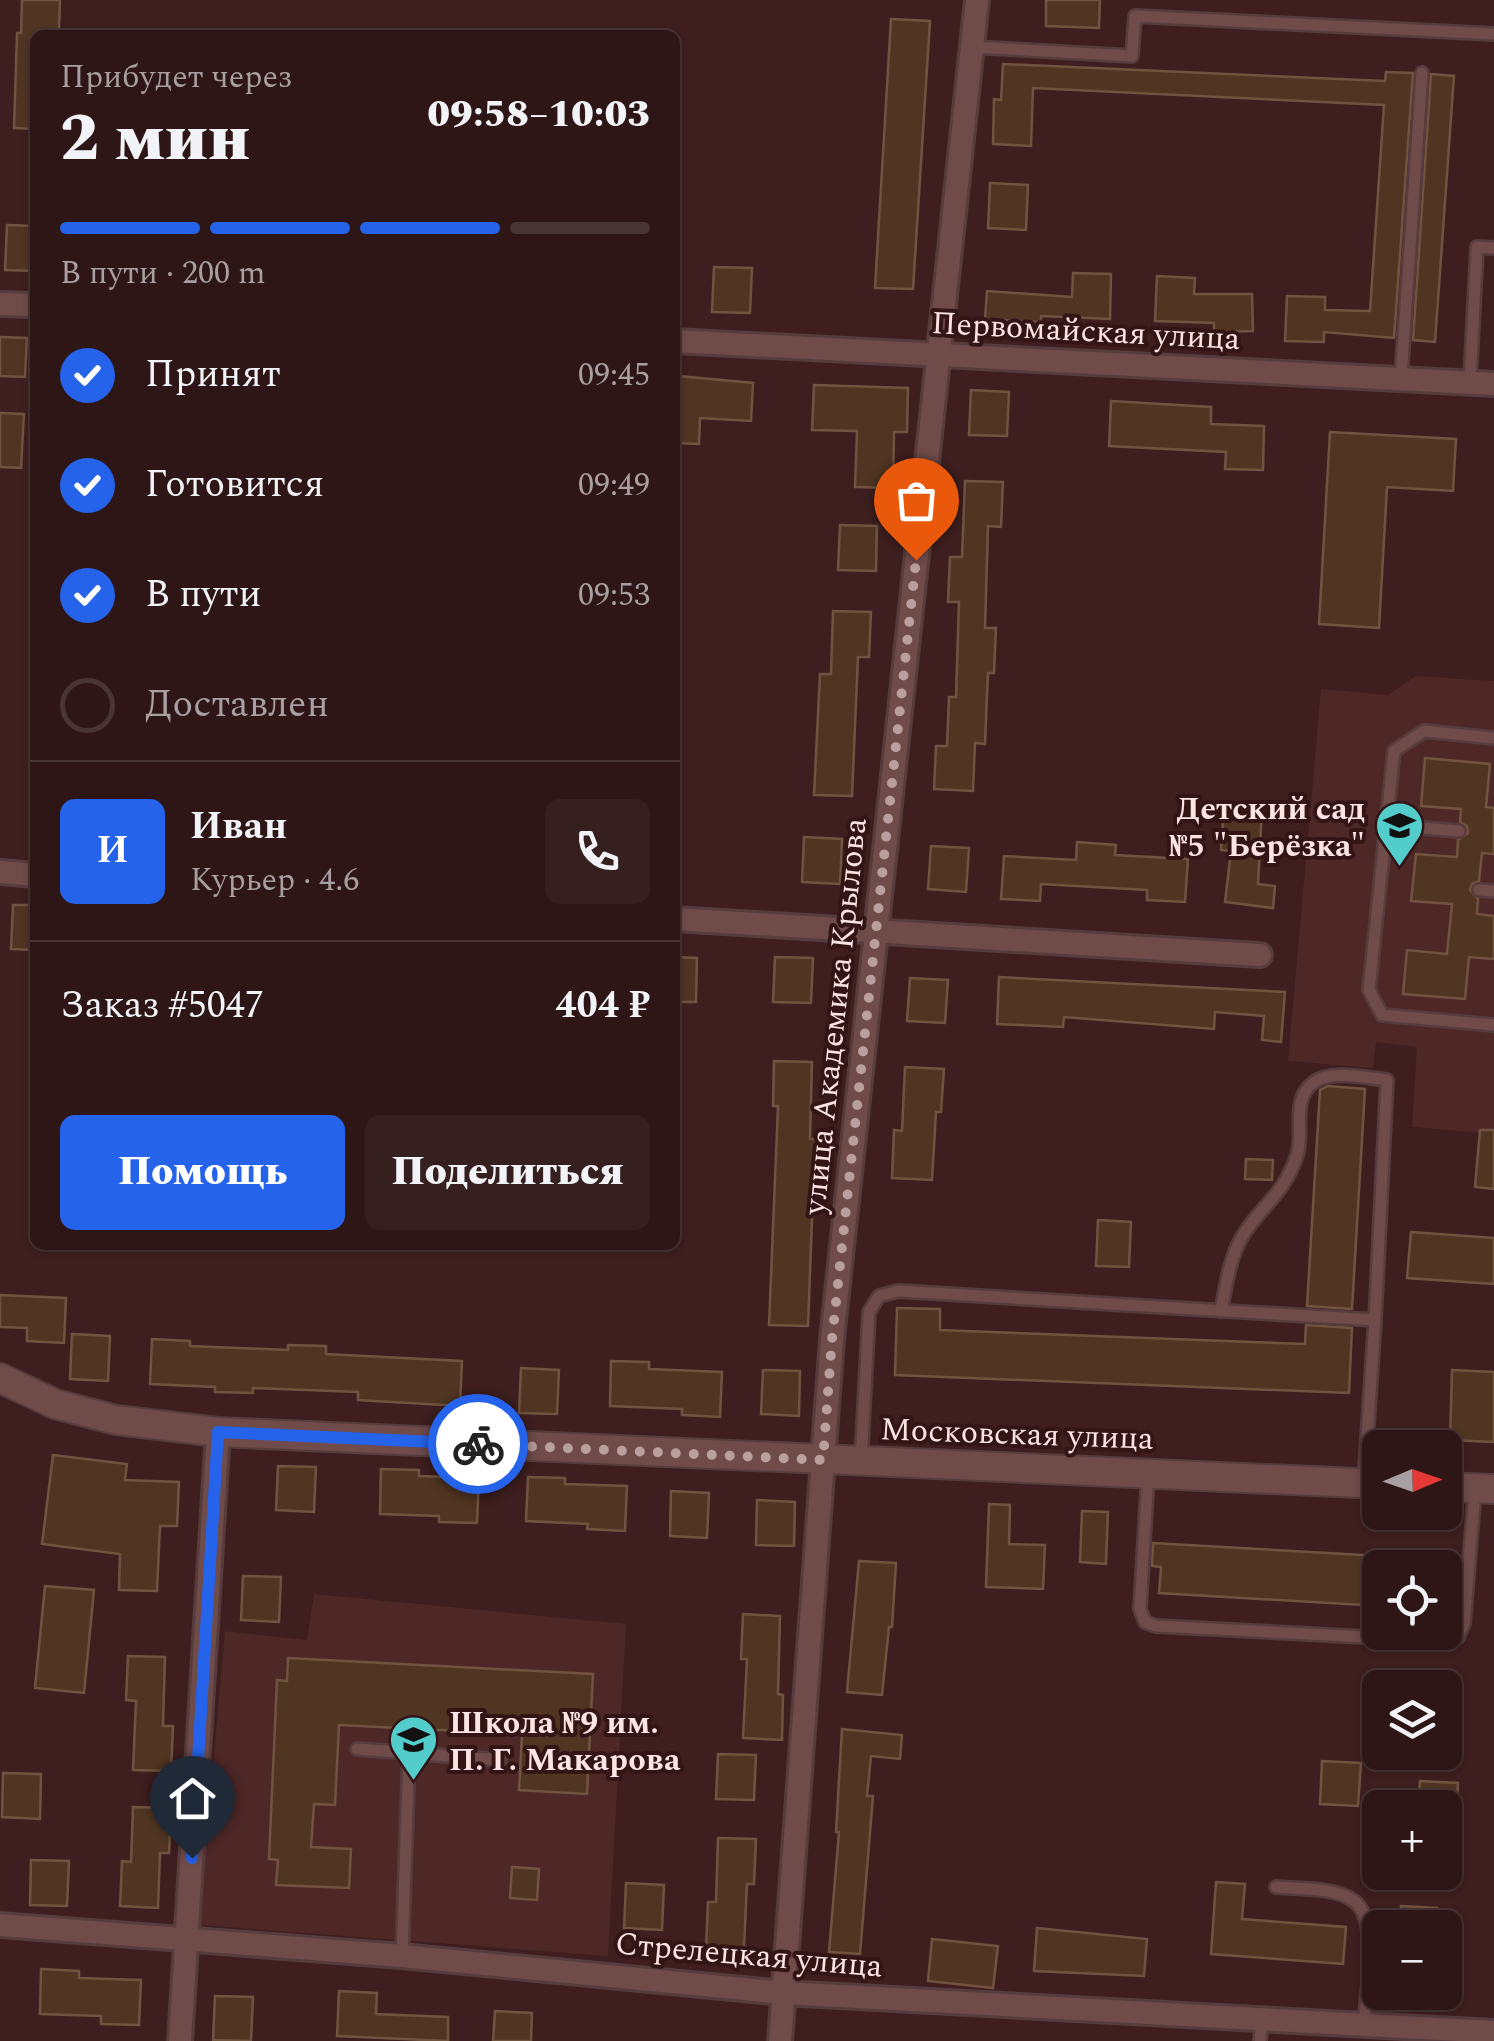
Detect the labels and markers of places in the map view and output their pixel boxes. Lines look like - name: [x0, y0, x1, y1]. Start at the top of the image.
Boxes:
- pin: [874, 458, 959, 561]
- place label: Детский сад №5 "Берёзка": [1169, 785, 1365, 871]
- school or university icon: Детский сад №5 "Берёзка": [1374, 800, 1426, 868]
- place label: Школа №9 им. П. Г. Макарова: [449, 1699, 681, 1785]
- school or university icon: Школа №9 им. П. Г. Макарова: [388, 1714, 440, 1782]
- pin: [150, 1756, 235, 1859]

